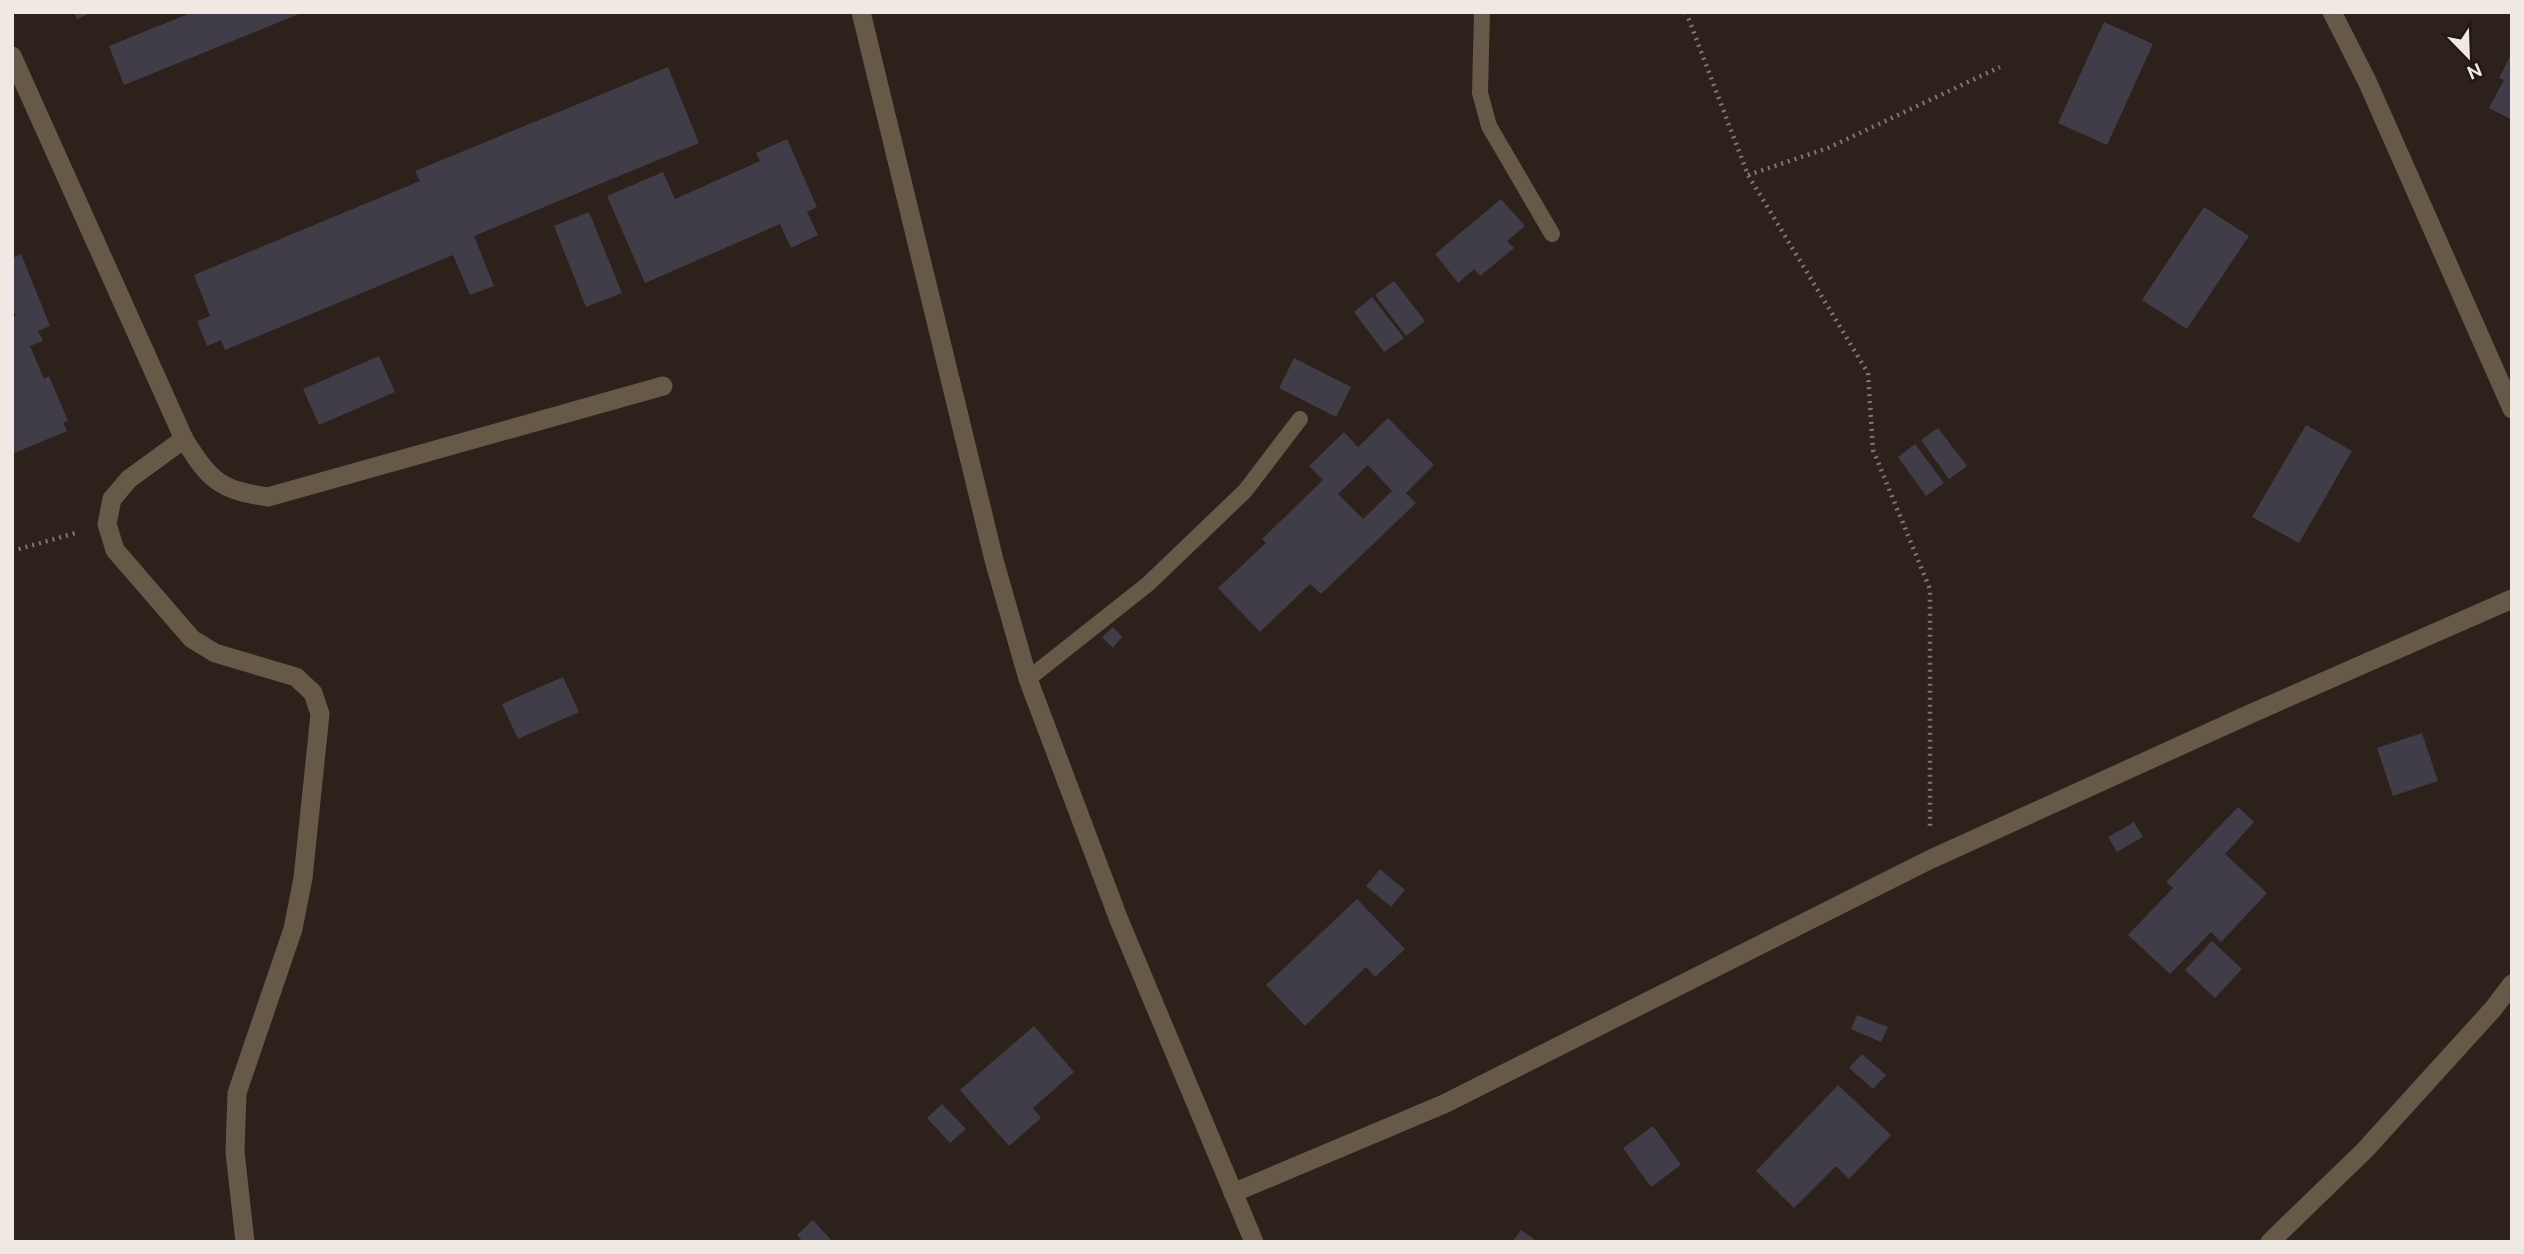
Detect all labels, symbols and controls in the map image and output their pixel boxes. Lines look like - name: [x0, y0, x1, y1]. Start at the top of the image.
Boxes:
- north arrow: [2433, 21, 2503, 91]
- text: N: [2464, 59, 2485, 85]

